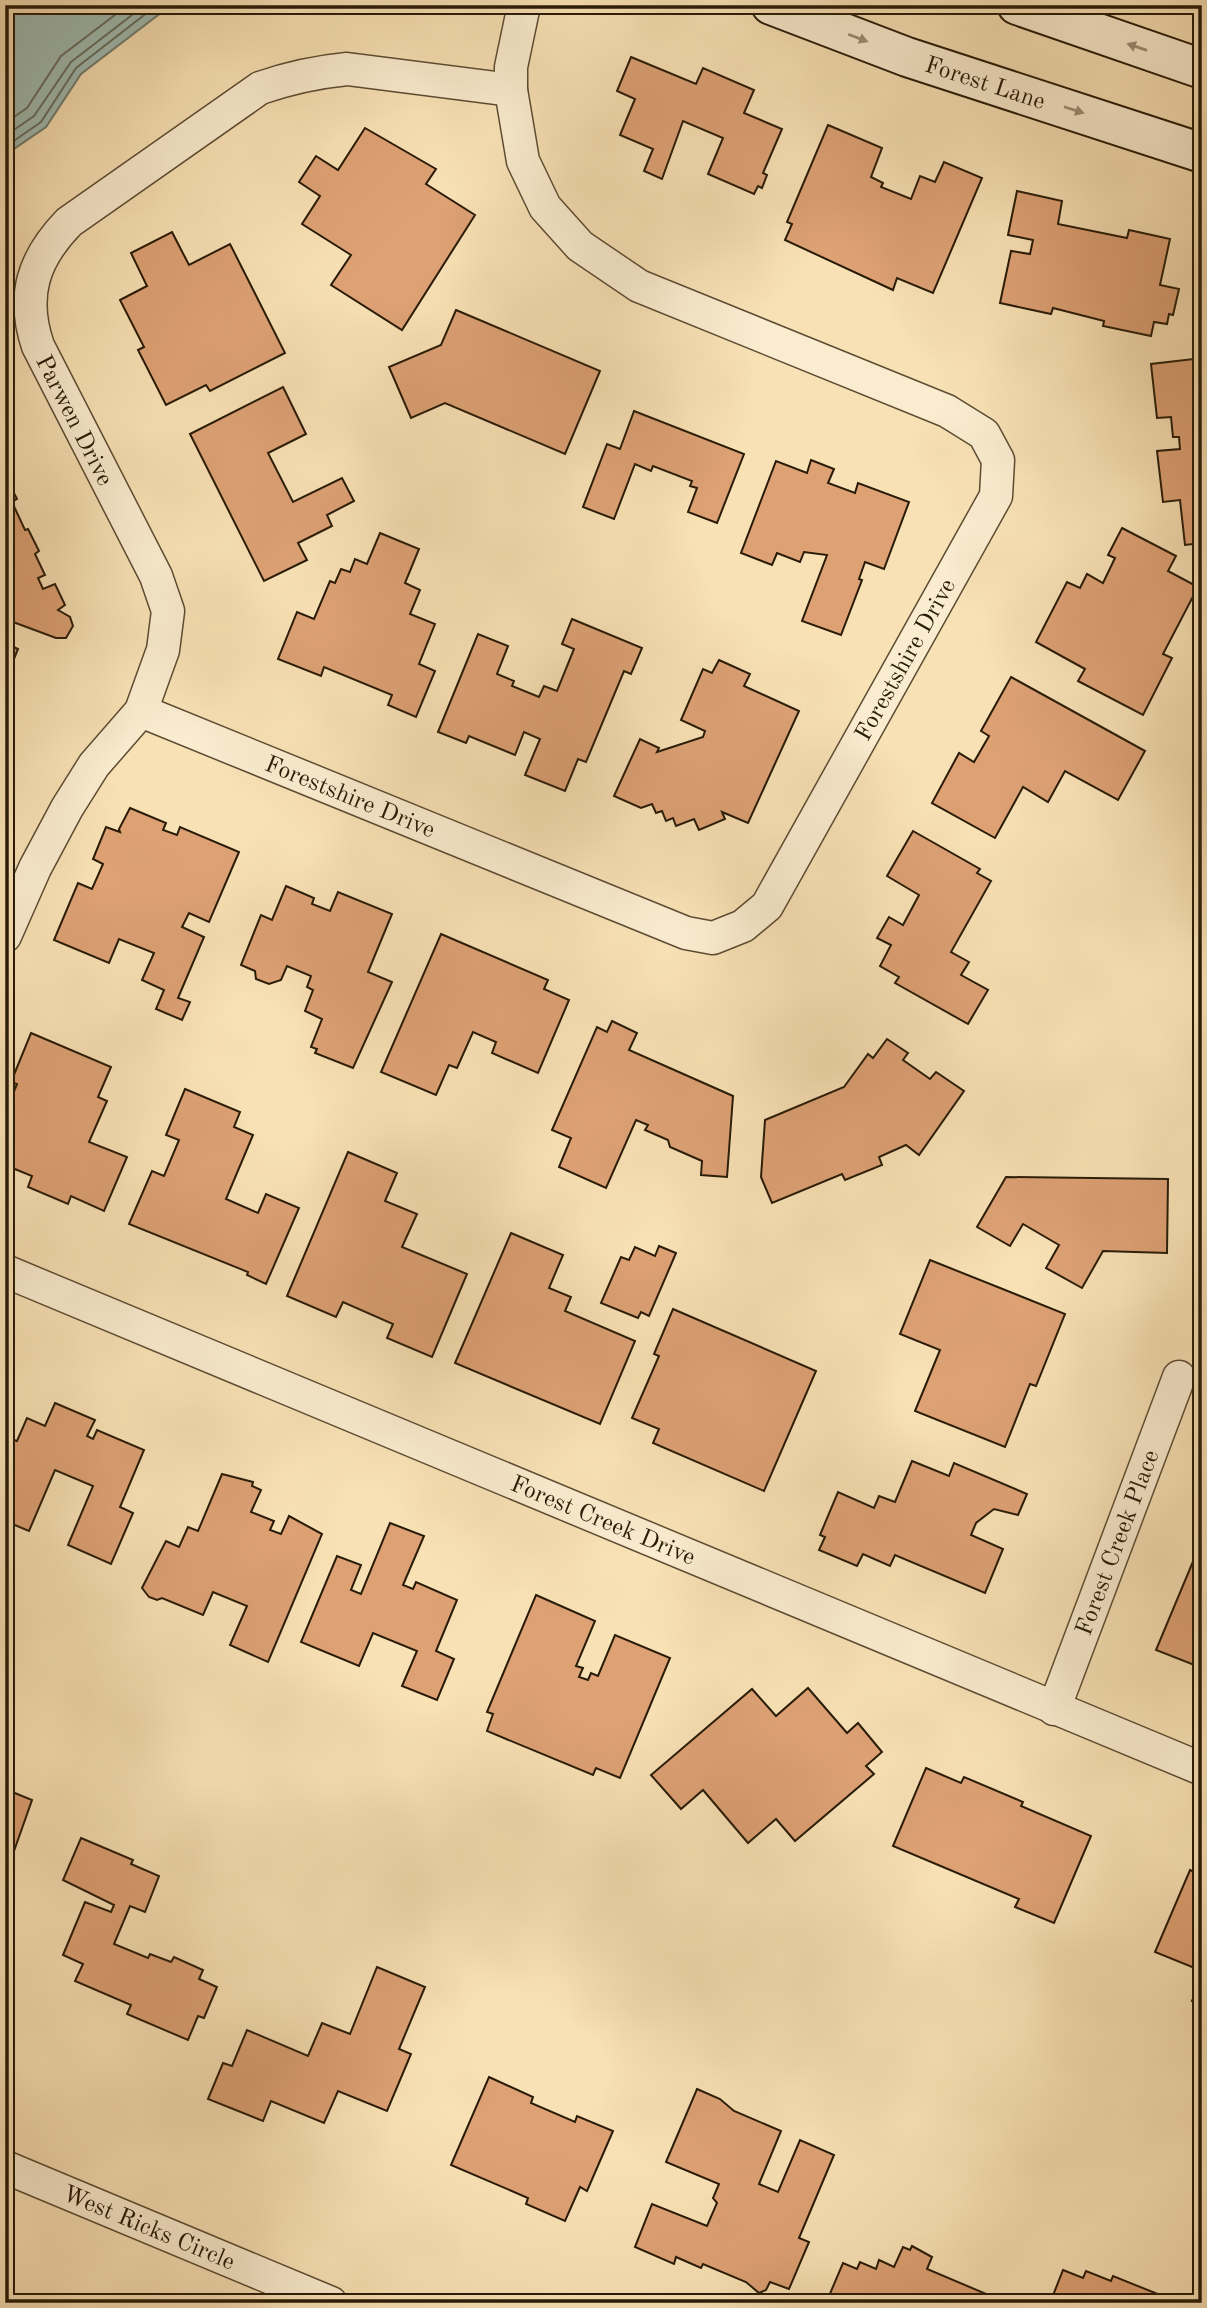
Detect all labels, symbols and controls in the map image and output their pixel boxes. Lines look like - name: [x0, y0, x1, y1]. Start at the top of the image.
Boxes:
- one-way arrow: [847, 33, 868, 44]
- one-way arrow: [1127, 41, 1148, 52]
- street label: Forest Lane: [922, 54, 1048, 115]
- one-way arrow: [1063, 106, 1084, 116]
- street label: Parwen Drive: [30, 352, 116, 490]
- street label: Forestshire Drive: [852, 575, 961, 745]
- street label: Forestshire Drive: [261, 753, 438, 843]
- street label: Forest Creek Place: [1073, 1447, 1164, 1639]
- street label: Forest Creek Drive: [507, 1473, 698, 1571]
- street label: West Ricks Circle: [59, 2182, 238, 2275]

